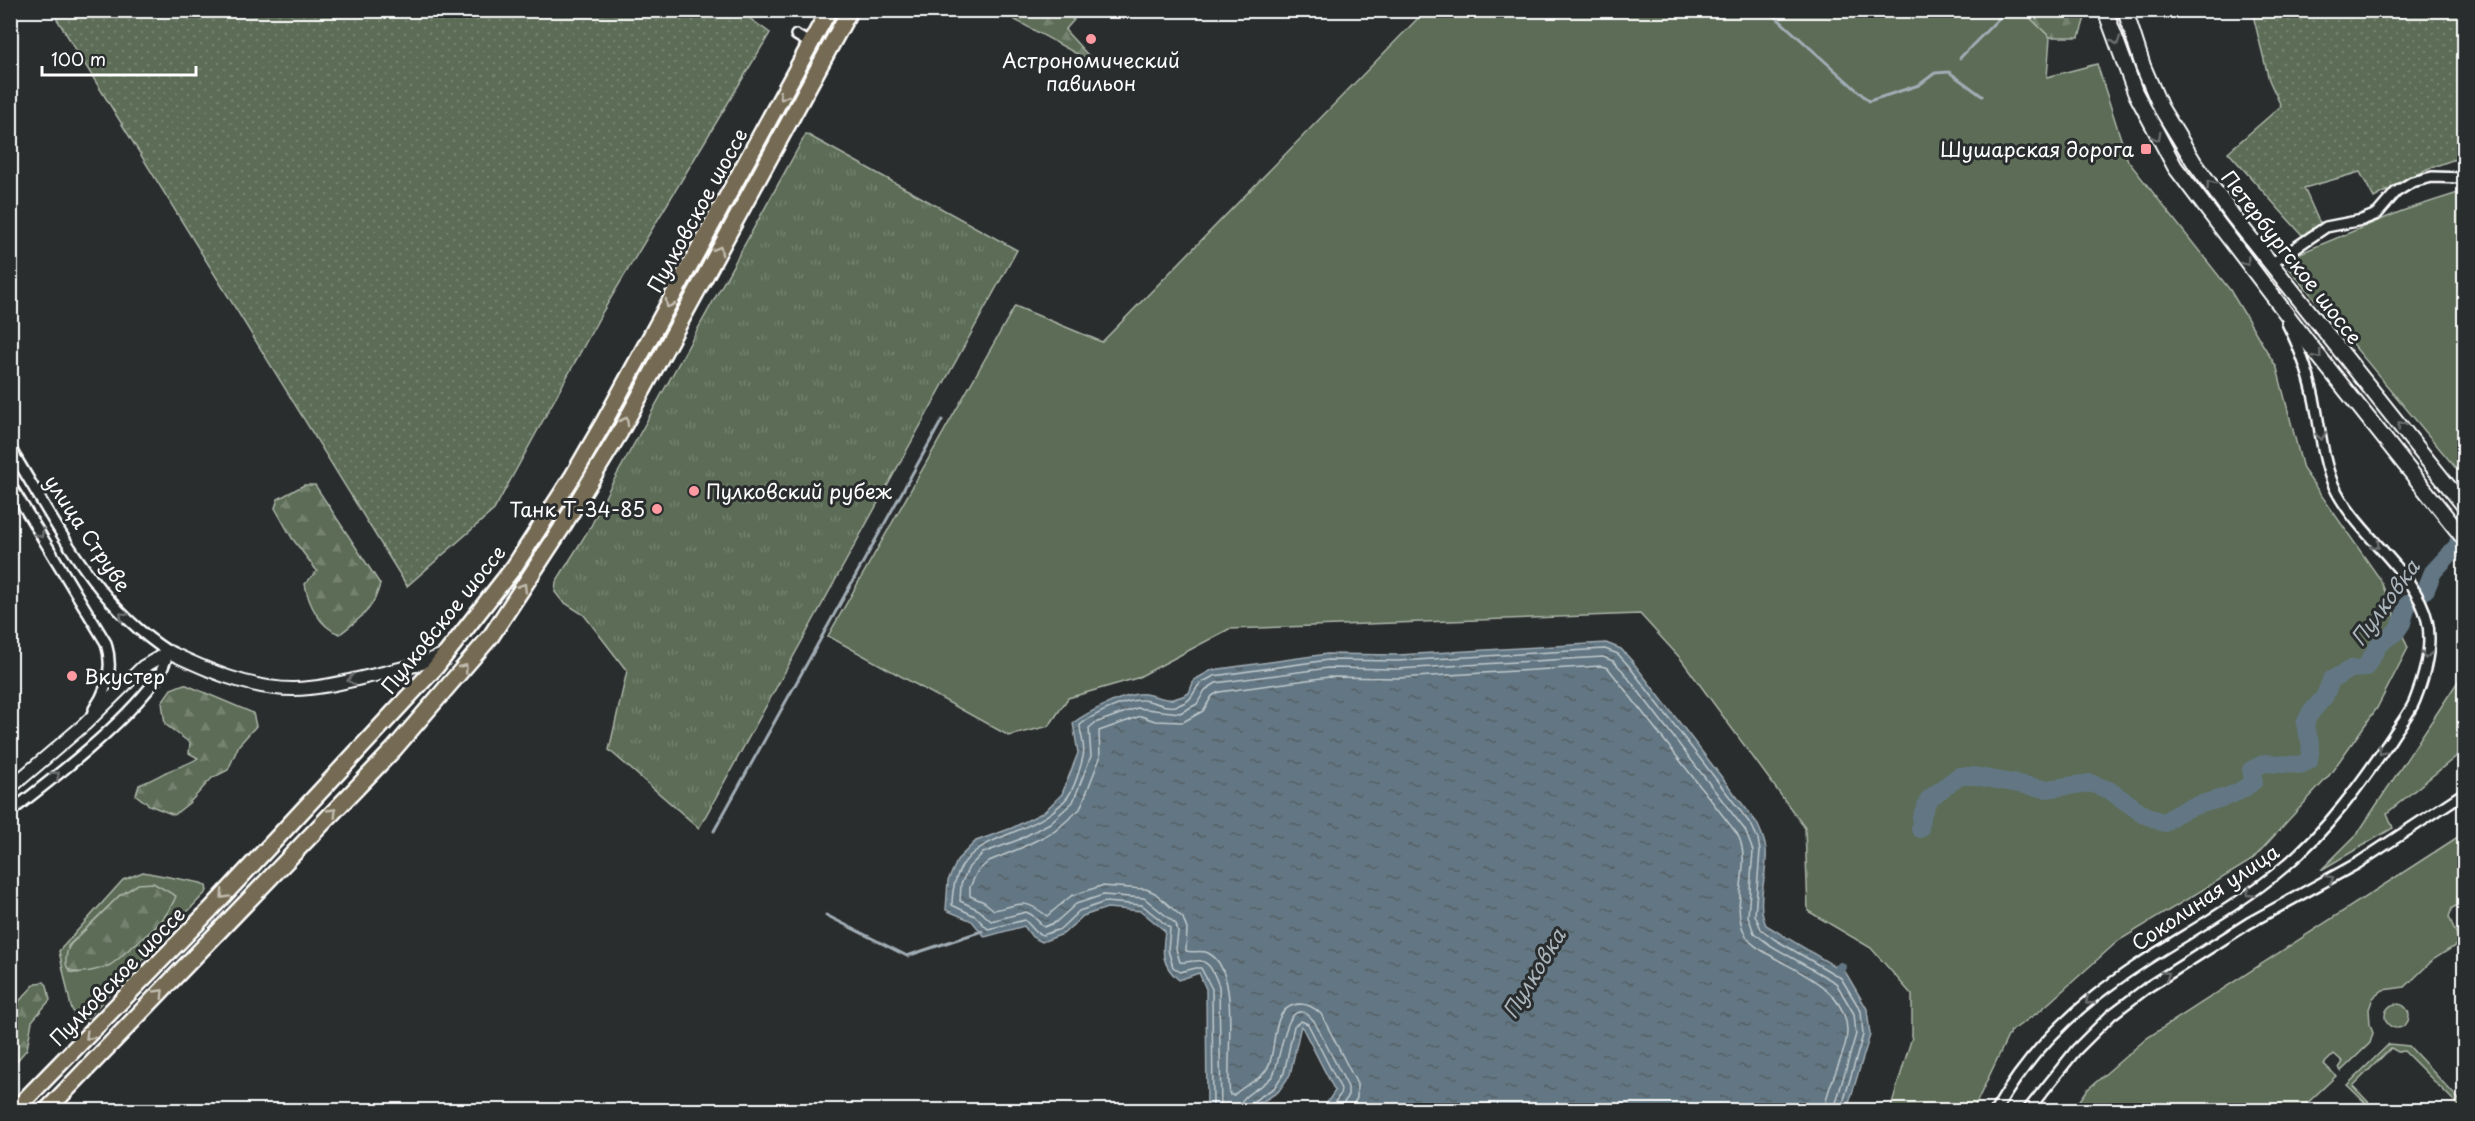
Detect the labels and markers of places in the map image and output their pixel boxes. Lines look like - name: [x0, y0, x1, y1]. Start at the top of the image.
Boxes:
- marker: Астрономический павильон: [1084, 32, 1098, 46]
- place label: Астрономический павильон: [1002, 45, 1180, 98]
- place label: Шушарская дорога: [1940, 134, 2135, 164]
- marker: Шушарская дорога: [2139, 142, 2153, 156]
- place label: Пулковский рубеж: [706, 476, 893, 506]
- marker: Пулковский рубеж: [687, 484, 701, 498]
- place label: Танк Т-34-85: [509, 494, 645, 524]
- marker: Танк Т-34-85: [650, 502, 664, 516]
- place label: Вкустер: [84, 661, 165, 691]
- marker: Вкустер: [65, 669, 79, 683]

